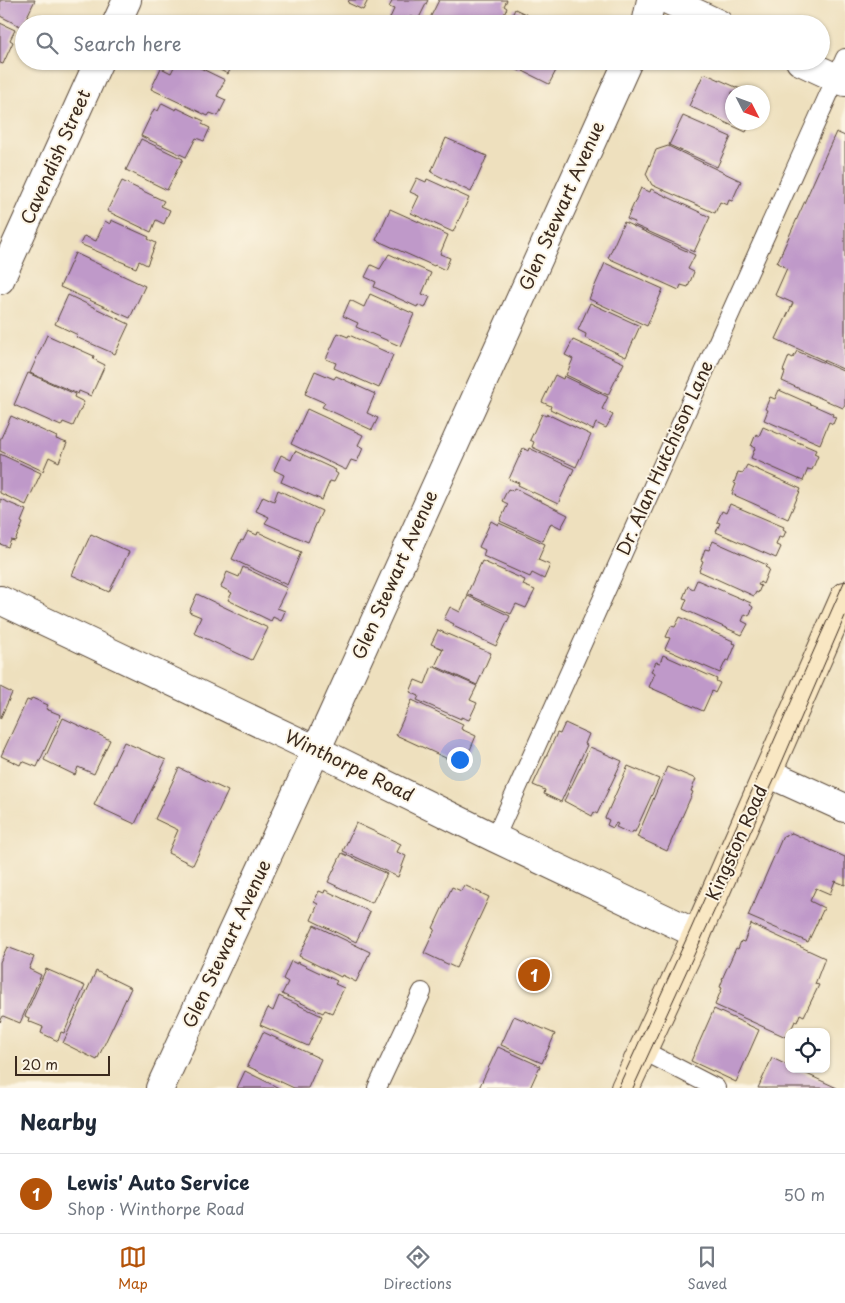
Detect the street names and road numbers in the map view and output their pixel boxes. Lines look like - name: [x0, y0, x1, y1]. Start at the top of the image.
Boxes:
- street label: Cavendish Street: [13, 85, 97, 228]
- street label: Glen Stewart Avenue: [511, 116, 610, 294]
- street label: Dr. Alan Hutchison Lane: [609, 356, 719, 559]
- street label: Glen Stewart Avenue: [344, 485, 443, 663]
- street label: Winthorpe Road: [281, 722, 419, 808]
- street label: Kingston Road: [698, 780, 773, 904]
- street label: Glen Stewart Avenue: [175, 855, 277, 1032]

